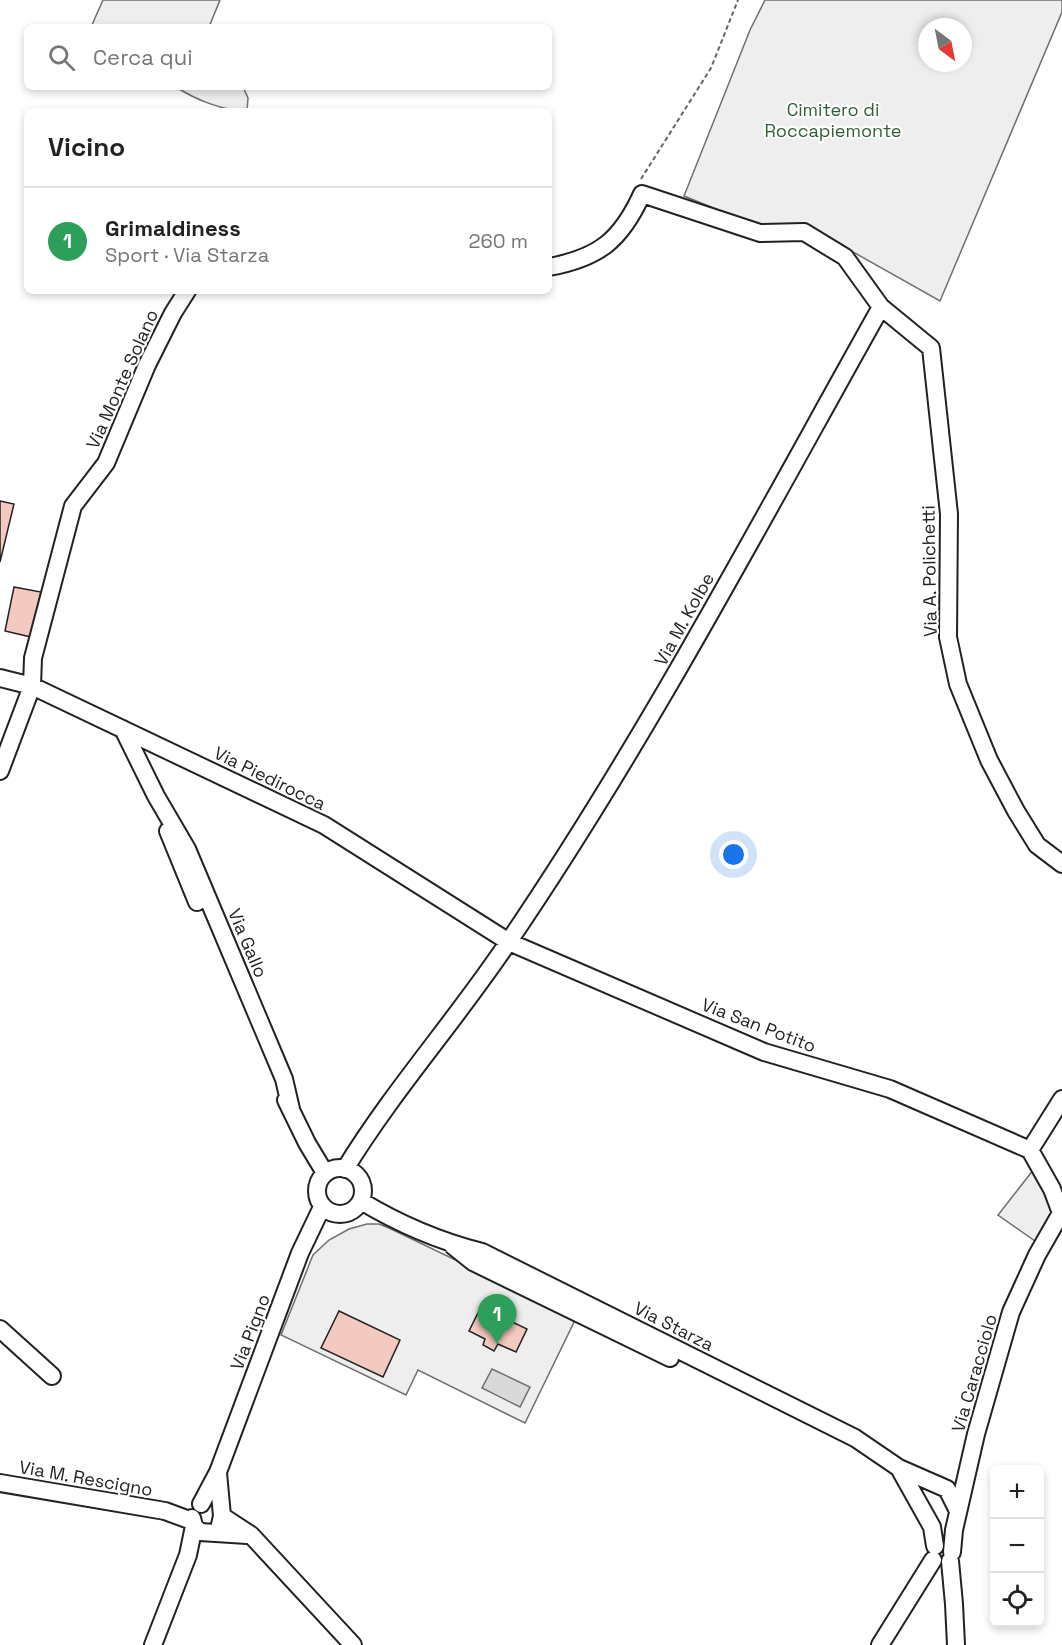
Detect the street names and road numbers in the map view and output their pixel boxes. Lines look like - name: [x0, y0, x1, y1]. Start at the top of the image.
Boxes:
- street label: Via Monte Solano: [81, 306, 163, 452]
- street label: Via A. Polichetti: [916, 505, 942, 637]
- street label: Via M. Kolbe: [649, 568, 719, 670]
- street label: Via Piedirocca: [210, 741, 330, 815]
- street label: Via Gallo: [223, 905, 273, 981]
- street label: Via San Potito: [699, 993, 819, 1057]
- street label: Via Pigno: [225, 1291, 275, 1373]
- street label: Via Starza: [630, 1296, 718, 1356]
- street label: Via Caracciolo: [946, 1311, 1002, 1435]
- street label: Via M. Rescigno: [17, 1455, 155, 1501]

